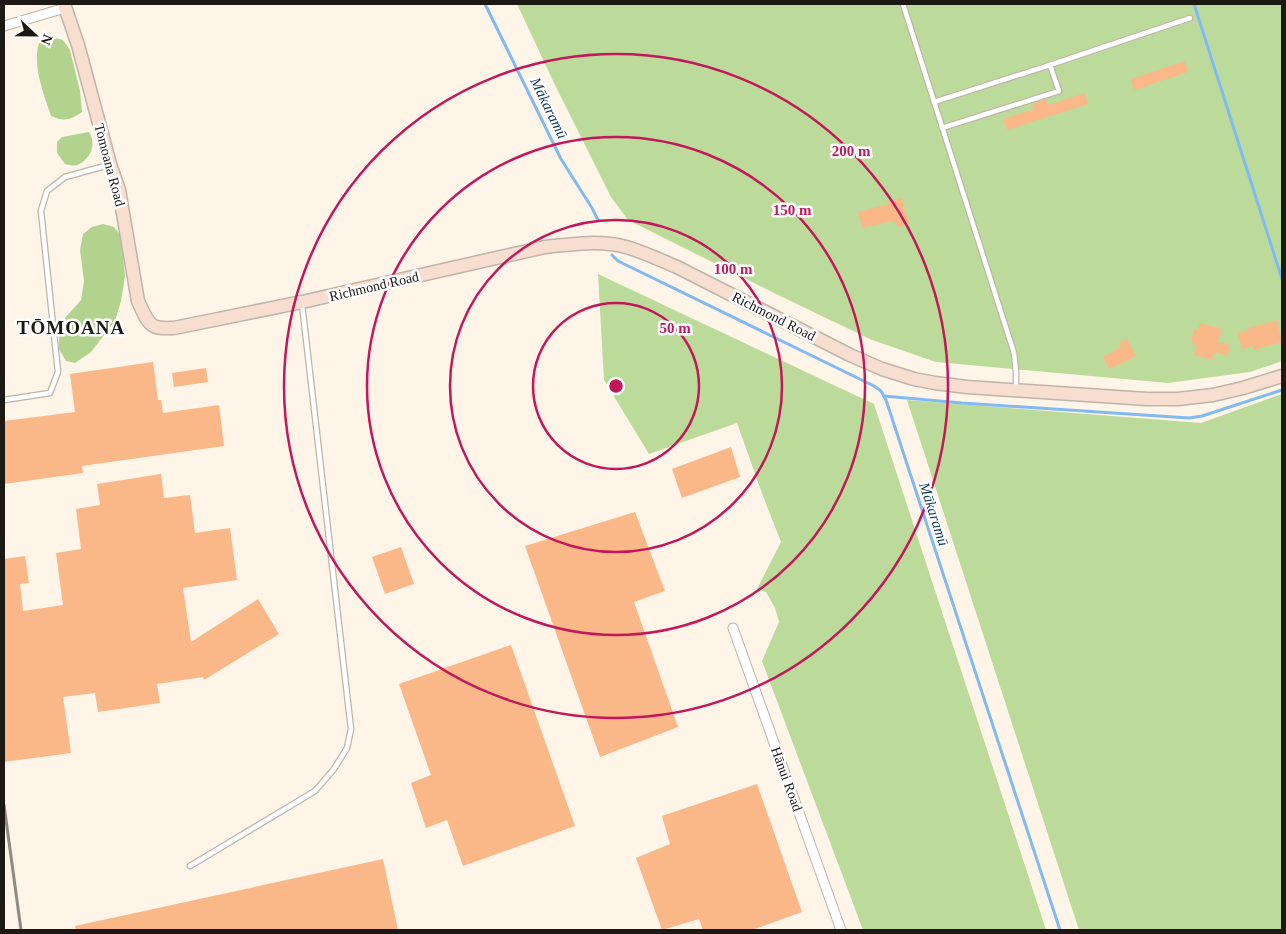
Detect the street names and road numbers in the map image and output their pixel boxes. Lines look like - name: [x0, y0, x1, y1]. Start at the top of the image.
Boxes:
- street label: Tomoana Road: [91, 122, 128, 208]
- street label: Richmond Road: [328, 269, 420, 304]
- street label: Richmond Road: [730, 289, 818, 344]
- street label: Hānui Road: [768, 745, 805, 813]

